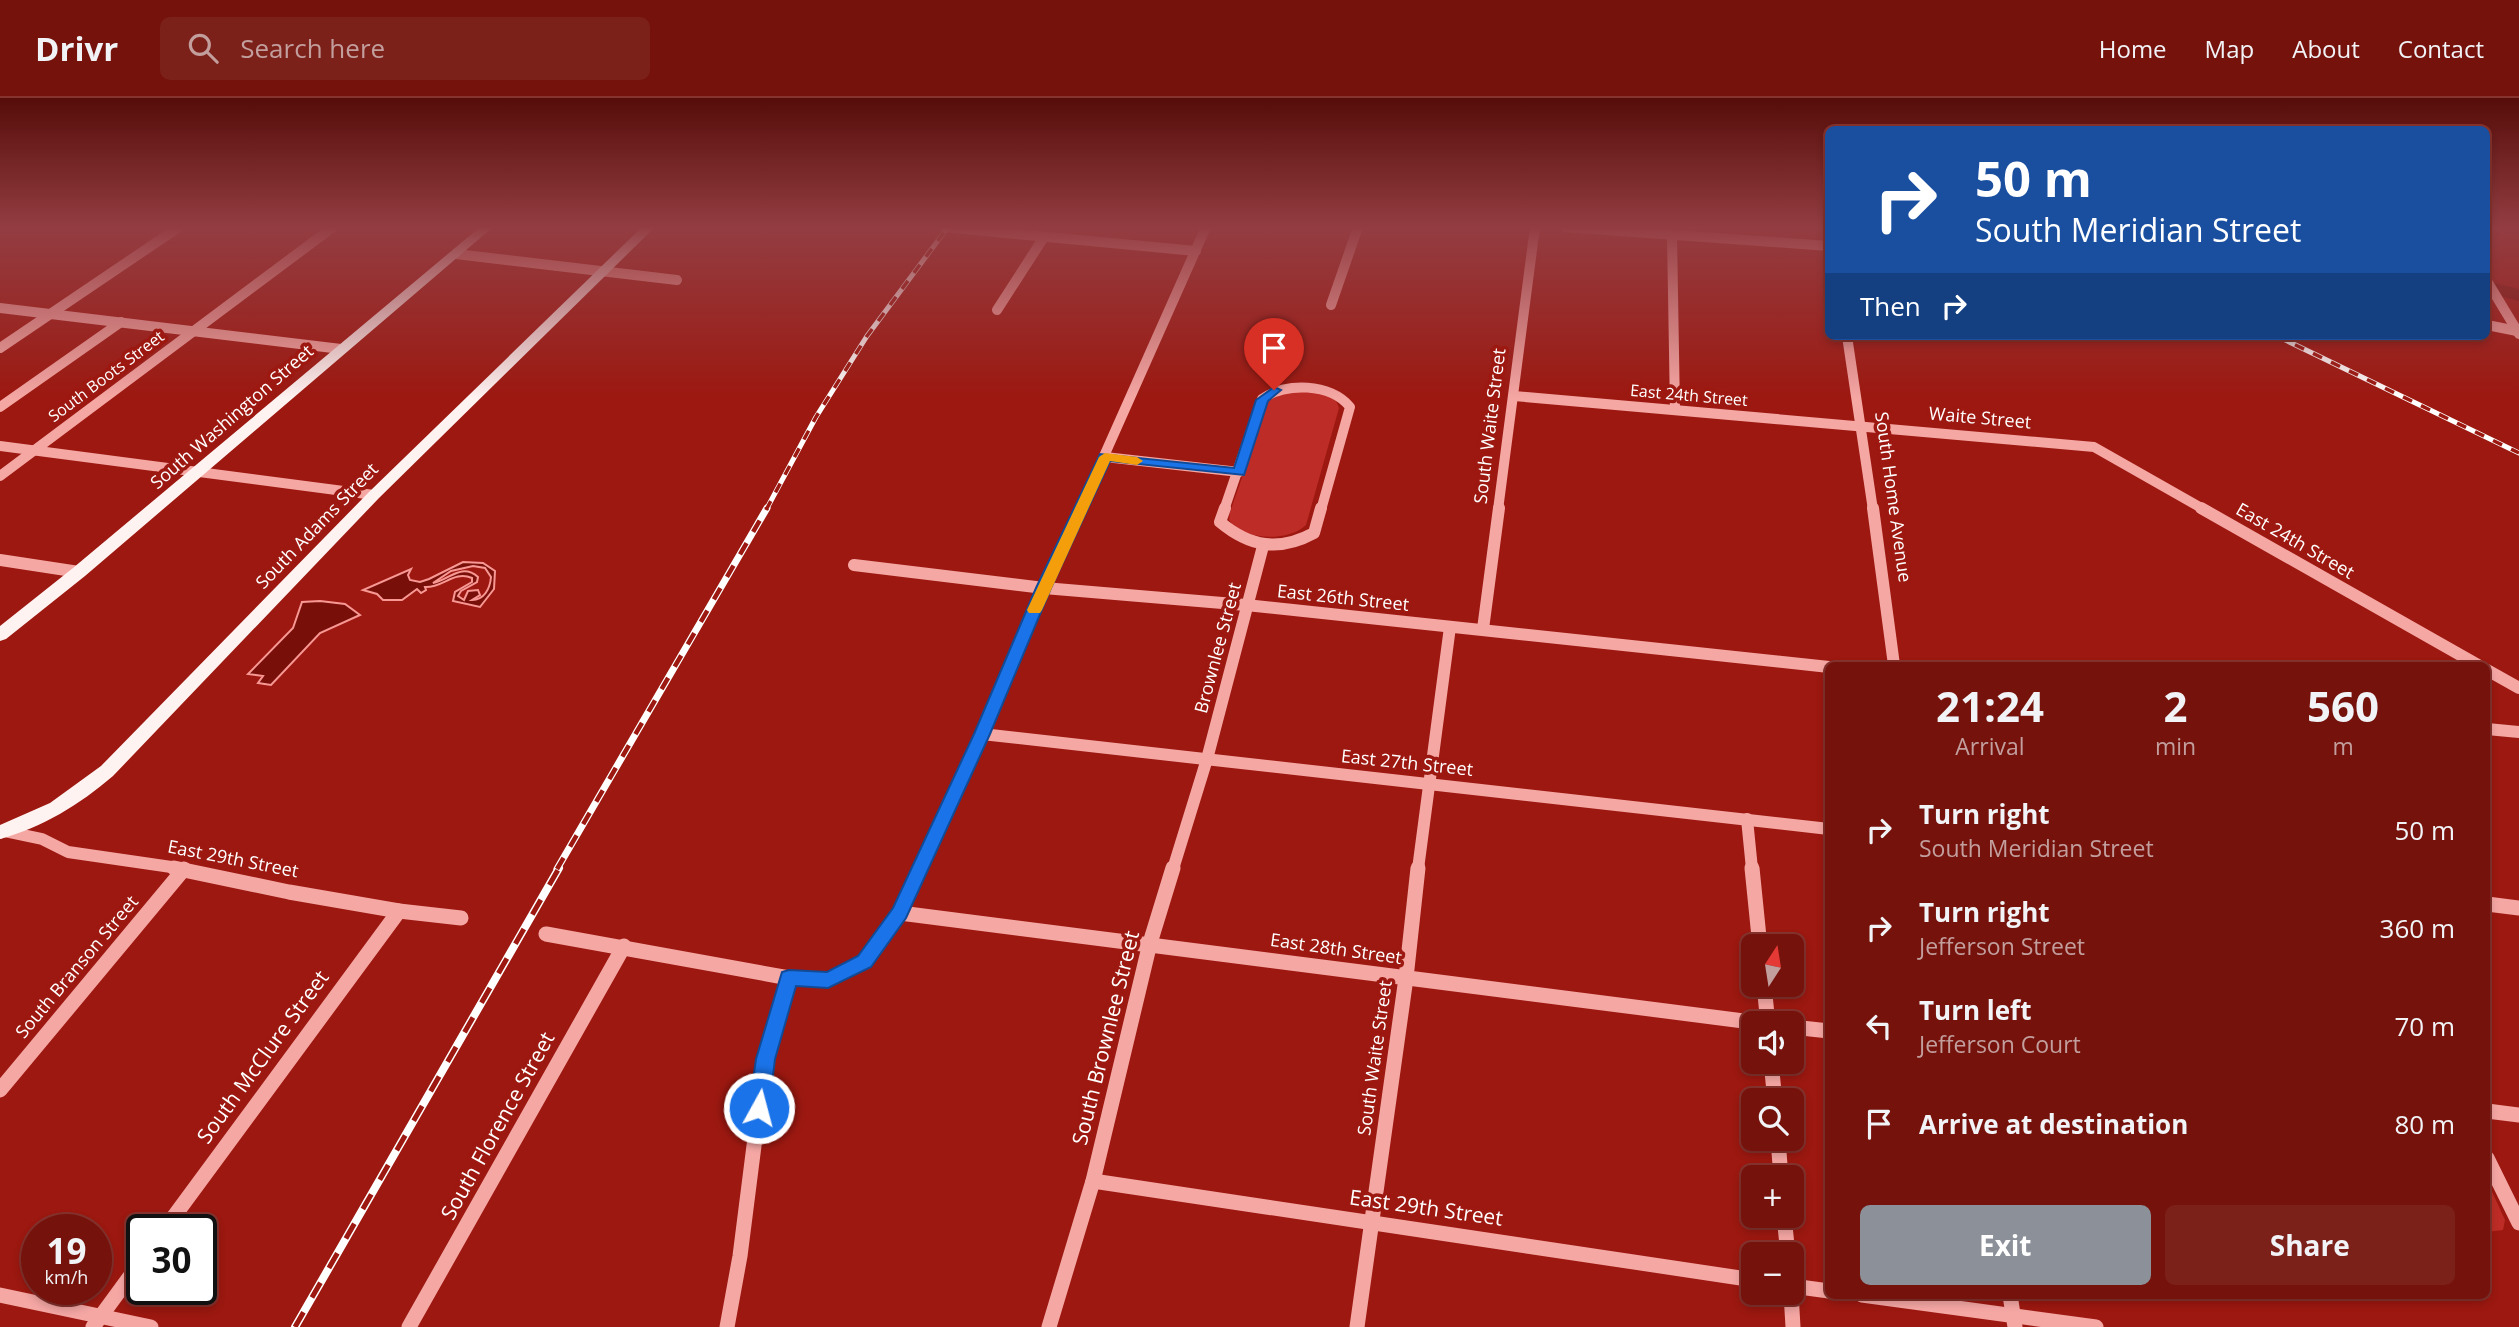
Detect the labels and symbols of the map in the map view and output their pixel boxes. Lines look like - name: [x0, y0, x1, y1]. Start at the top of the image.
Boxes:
- pin: [1244, 318, 1304, 390]
- street label: South Boots Street: [44, 325, 169, 427]
- street label: South Washington Street: [145, 339, 318, 494]
- street label: South Waite Street: [1468, 347, 1510, 505]
- street label: East 24th Street: [1629, 379, 1749, 411]
- street label: Waite Street: [1928, 401, 2032, 433]
- street label: South Home Avenue: [1870, 410, 1918, 584]
- street label: South Adams Street: [250, 457, 383, 594]
- street label: East 24th Street: [2232, 497, 2359, 584]
- street label: East 26th Street: [1276, 578, 1410, 616]
- street label: Brownlee Street: [1188, 580, 1246, 716]
- street label: East 27th Street: [1340, 743, 1474, 781]
- street label: East 29th Street: [166, 834, 301, 882]
- street label: South Branson Street: [9, 890, 143, 1043]
- street label: East 28th Street: [1269, 927, 1403, 969]
- street label: South Brownlee Street: [1065, 928, 1145, 1148]
- north arrow: [1741, 934, 1804, 998]
- street label: South McClure Street: [190, 964, 335, 1149]
- street label: South Waite Street: [1351, 979, 1397, 1137]
- street label: South Florence Street: [434, 1027, 560, 1225]
- position arrow: [722, 1071, 796, 1145]
- street label: East 29th Street: [1348, 1182, 1505, 1232]
- speed limit sign: 30: [126, 1214, 217, 1305]

